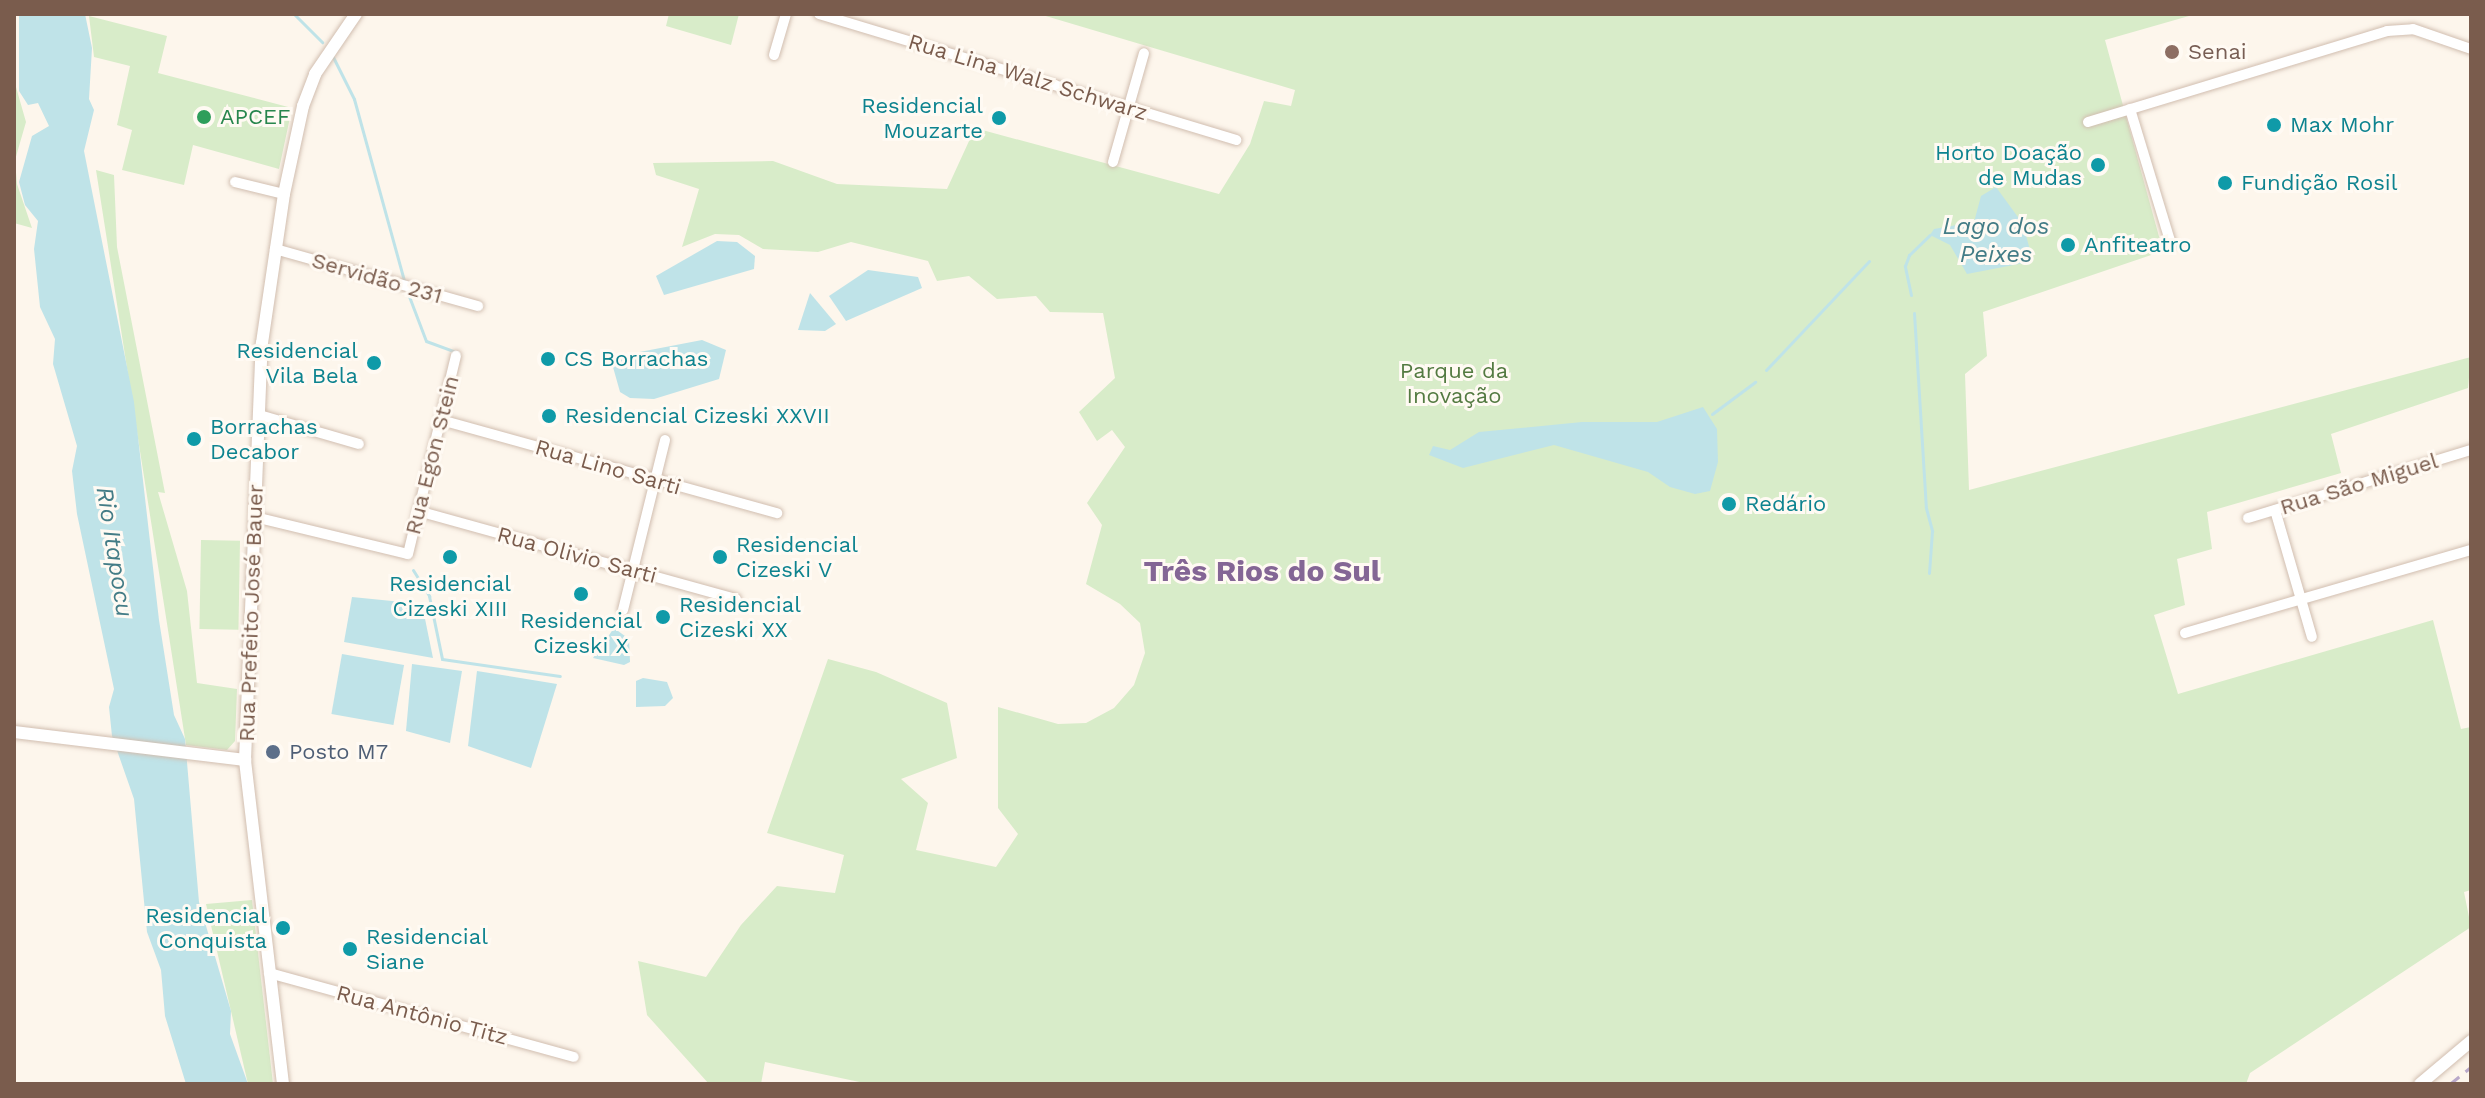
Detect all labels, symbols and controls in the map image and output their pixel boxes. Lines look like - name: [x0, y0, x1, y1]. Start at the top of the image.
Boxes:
- street label: Rua Lina Walz Schwarz: [904, 28, 1152, 126]
- place label: Senai: [2188, 39, 2247, 65]
- marker: Senai: [2163, 43, 2181, 61]
- place label: Residencial Mouzarte: [861, 92, 983, 144]
- place label: APCEF: [220, 104, 290, 130]
- marker: APCEF: [195, 108, 213, 126]
- marker: Residencial Mouzarte: [990, 109, 1008, 127]
- place label: Max Mohr: [2290, 112, 2395, 138]
- marker: Max Mohr: [2265, 116, 2283, 134]
- place label: Horto Doação de Mudas: [1935, 139, 2082, 190]
- marker: Horto Doação de Mudas: [2089, 156, 2107, 174]
- place label: Fundição Rosil: [2241, 170, 2397, 196]
- marker: Fundição Rosil: [2216, 174, 2234, 192]
- water label: Lago dos Peixes: [1943, 213, 2049, 269]
- place label: Anfiteatro: [2084, 232, 2191, 258]
- marker: Anfiteatro: [2059, 236, 2077, 254]
- street label: Servidão 231: [309, 247, 445, 309]
- place label: Residencial Vila Bela: [236, 337, 358, 388]
- place label: CS Borrachas: [564, 346, 708, 372]
- marker: CS Borrachas: [539, 350, 557, 368]
- marker: Residencial Vila Bela: [365, 354, 383, 372]
- park label: Parque da Inovação: [1400, 357, 1508, 408]
- street label: Rua Egon Stein: [399, 373, 465, 537]
- place label: Residencial Cizeski XXVII: [565, 403, 831, 429]
- marker: Residencial Cizeski XXVII: [540, 407, 558, 425]
- place label: Borrachas Decabor: [210, 413, 318, 464]
- marker: Borrachas Decabor: [185, 430, 203, 448]
- street label: Rua Lino Sarti: [532, 434, 684, 500]
- street label: Rua São Miguel: [2277, 447, 2441, 521]
- street label: Rua Prefeito José Bauer: [233, 483, 269, 743]
- water label: Rio Itapocu: [90, 485, 138, 619]
- place label: Redário: [1745, 491, 1826, 517]
- marker: Redário: [1720, 495, 1738, 513]
- street label: Rua Olivio Sarti: [494, 521, 660, 589]
- place label: Residencial Cizeski V: [736, 531, 858, 582]
- marker: Residencial Cizeski XIII: [441, 548, 459, 566]
- marker: Residencial Cizeski V: [711, 548, 729, 566]
- district label: Três Rios do Sul: [1143, 553, 1381, 589]
- place label: Residencial Cizeski XIII: [389, 570, 511, 622]
- marker: Residencial Cizeski X: [572, 585, 590, 603]
- place label: Residencial Cizeski XX: [679, 591, 801, 642]
- place label: Residencial Cizeski X: [520, 607, 642, 658]
- marker: Residencial Cizeski XX: [654, 608, 672, 626]
- place label: Posto M7: [289, 739, 388, 765]
- marker: Posto M7: [264, 743, 282, 761]
- place label: Residencial Conquista: [145, 902, 267, 954]
- marker: Residencial Conquista: [274, 919, 292, 937]
- place label: Residencial Siane: [366, 923, 488, 974]
- marker: Residencial Siane: [341, 940, 359, 958]
- street label: Rua Antônio Titz: [332, 979, 512, 1051]

